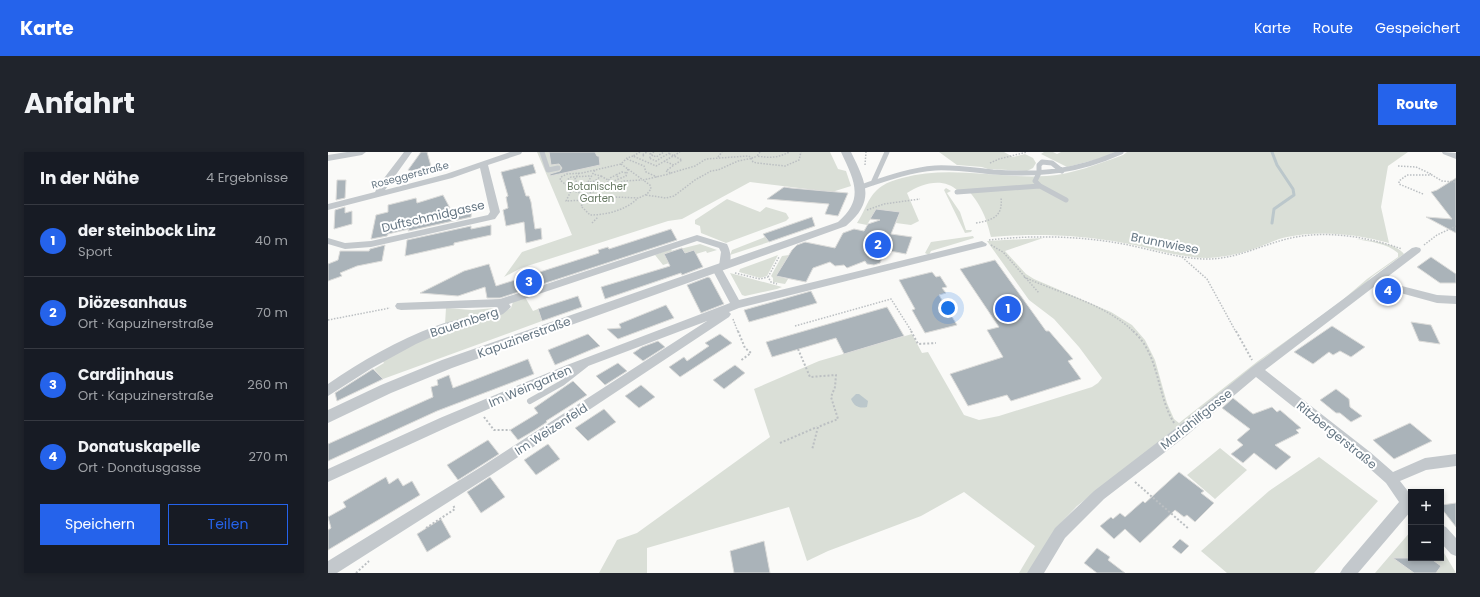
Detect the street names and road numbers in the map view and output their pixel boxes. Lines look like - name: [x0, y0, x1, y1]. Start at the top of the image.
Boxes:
- street label: Roseggerstraße: [370, 157, 450, 193]
- street label: Duftschmidgasse: [380, 196, 486, 236]
- street label: Brunnwiese: [1130, 228, 1200, 258]
- street label: Bauernberg: [428, 303, 500, 341]
- street label: Kapuzinerstraße: [475, 312, 573, 362]
- street label: Im Weingarten: [486, 361, 574, 411]
- street label: Mariahilfgasse: [1157, 385, 1235, 453]
- street label: Ritzbergerstraße: [1293, 397, 1381, 473]
- street label: Im Weizenfeld: [511, 399, 591, 459]

